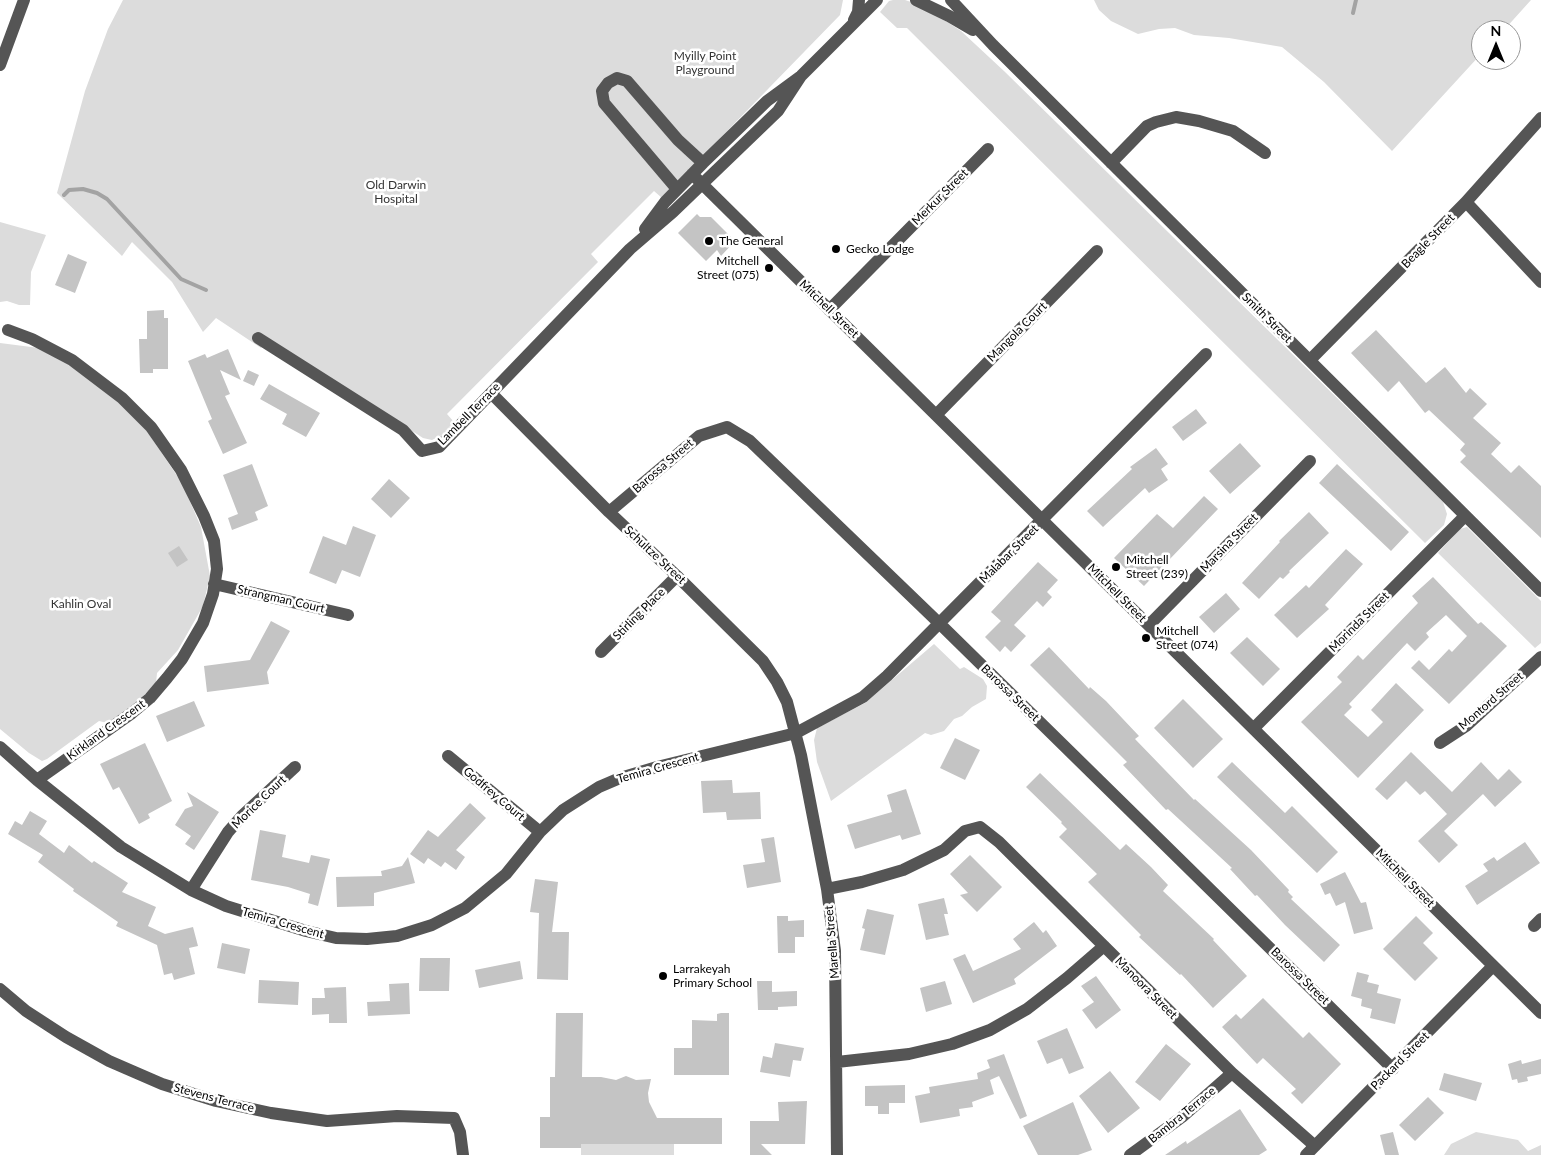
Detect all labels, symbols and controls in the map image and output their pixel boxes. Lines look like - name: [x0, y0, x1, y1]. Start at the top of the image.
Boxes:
- north arrow: [1471, 20, 1521, 70]
- text: N: [1491, 22, 1501, 39]
- park label: Myilly Point Playground: [674, 49, 736, 77]
- street label: Merkur Street: [909, 166, 971, 228]
- park label: Old Darwin Hospital: [366, 178, 426, 206]
- street label: Beagle Street: [1398, 211, 1458, 271]
- place label: The General: [719, 234, 783, 248]
- marker: The General: [703, 235, 715, 247]
- place label: Gecko Lodge: [846, 242, 914, 256]
- marker: Gecko Lodge: [830, 243, 842, 255]
- place label: Mitchell Street (075): [697, 254, 759, 282]
- marker: Mitchell Street (075): [763, 262, 775, 274]
- street label: Mitchell Street: [796, 277, 862, 341]
- street label: Smith Street: [1239, 290, 1295, 346]
- street label: Mangola Court: [984, 299, 1050, 365]
- street label: Lambell Terrace: [435, 380, 503, 448]
- street label: Barossa Street: [630, 436, 696, 496]
- street label: Marsina Street: [1197, 510, 1261, 576]
- street label: Malabar Street: [977, 522, 1041, 586]
- street label: Schultze Street: [621, 523, 689, 587]
- place label: Mitchell Street (239): [1126, 553, 1188, 581]
- street label: Mitchell Street: [1085, 561, 1149, 625]
- marker: Mitchell Street (239): [1110, 561, 1122, 573]
- street label: Strangman Court: [236, 582, 326, 616]
- street label: Stirling Place: [610, 585, 668, 643]
- street label: Morinda Street: [1326, 589, 1392, 655]
- park label: Kahlin Oval: [51, 597, 111, 611]
- place label: Mitchell Street (074): [1156, 624, 1218, 652]
- marker: Mitchell Street (074): [1140, 632, 1152, 644]
- street label: Barossa Street: [978, 662, 1042, 724]
- street label: Montord Street: [1456, 669, 1526, 733]
- street label: Kirkland Crescent: [64, 697, 148, 763]
- street label: Temira Crescent: [615, 749, 701, 787]
- street label: Godfrey Court: [460, 764, 528, 824]
- street label: Morice Court: [229, 772, 289, 832]
- street label: Mitchell Street: [1373, 846, 1437, 910]
- street label: Temira Crescent: [240, 904, 326, 942]
- street label: Marella Street: [822, 905, 842, 979]
- street label: Barossa Street: [1268, 945, 1332, 1007]
- street label: Manoora Street: [1112, 954, 1180, 1022]
- place label: Larrakeyah Primary School: [673, 962, 752, 990]
- marker: Larrakeyah Primary School: [657, 970, 669, 982]
- street label: Packard Street: [1368, 1029, 1432, 1093]
- street label: Stevens Terrace: [172, 1080, 256, 1116]
- street label: Bambra Terrace: [1146, 1084, 1218, 1146]

